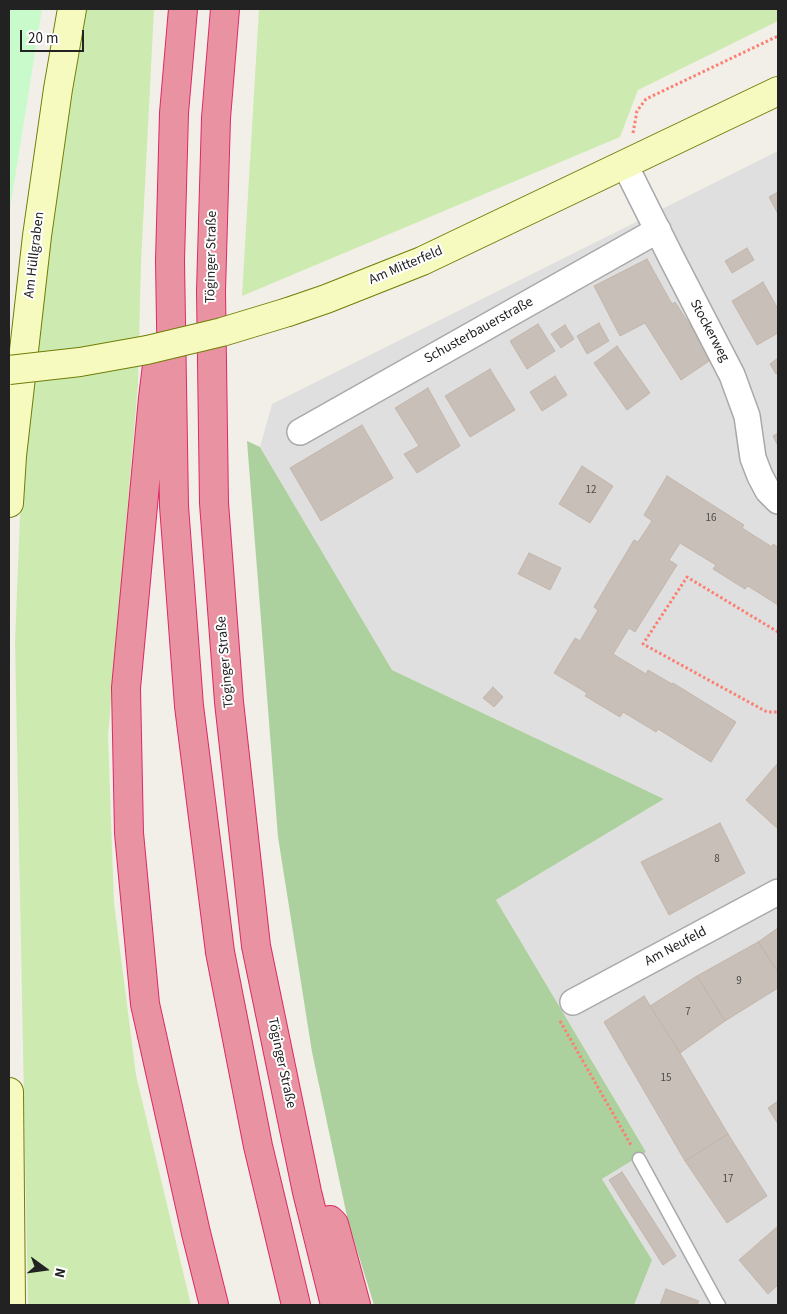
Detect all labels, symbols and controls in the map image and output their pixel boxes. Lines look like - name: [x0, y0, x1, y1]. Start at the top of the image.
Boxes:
- scale bar: [22, 20, 86, 52]
- text: 20 m: [28, 28, 58, 49]
- street label: Am Hüllgraben: [21, 211, 49, 299]
- street label: Töginger Straße: [203, 211, 221, 303]
- street label: Am Mitterfeld: [367, 243, 445, 289]
- street label: Schusterbauerstraße: [422, 294, 536, 368]
- street label: Stockerweg: [686, 297, 732, 365]
- house number: 12: [586, 484, 596, 498]
- house number: 16: [706, 512, 716, 526]
- street label: Töginger Straße: [214, 615, 238, 709]
- house number: 8: [714, 853, 720, 867]
- street label: Am Neufeld: [642, 924, 710, 970]
- house number: 9: [736, 975, 742, 989]
- house number: 7: [685, 1006, 691, 1020]
- street label: Töginger Straße: [263, 1016, 299, 1110]
- house number: 15: [661, 1072, 671, 1086]
- house number: 17: [723, 1173, 733, 1187]
- north arrow: [20, 1244, 70, 1294]
- text: N: [49, 1266, 70, 1280]

